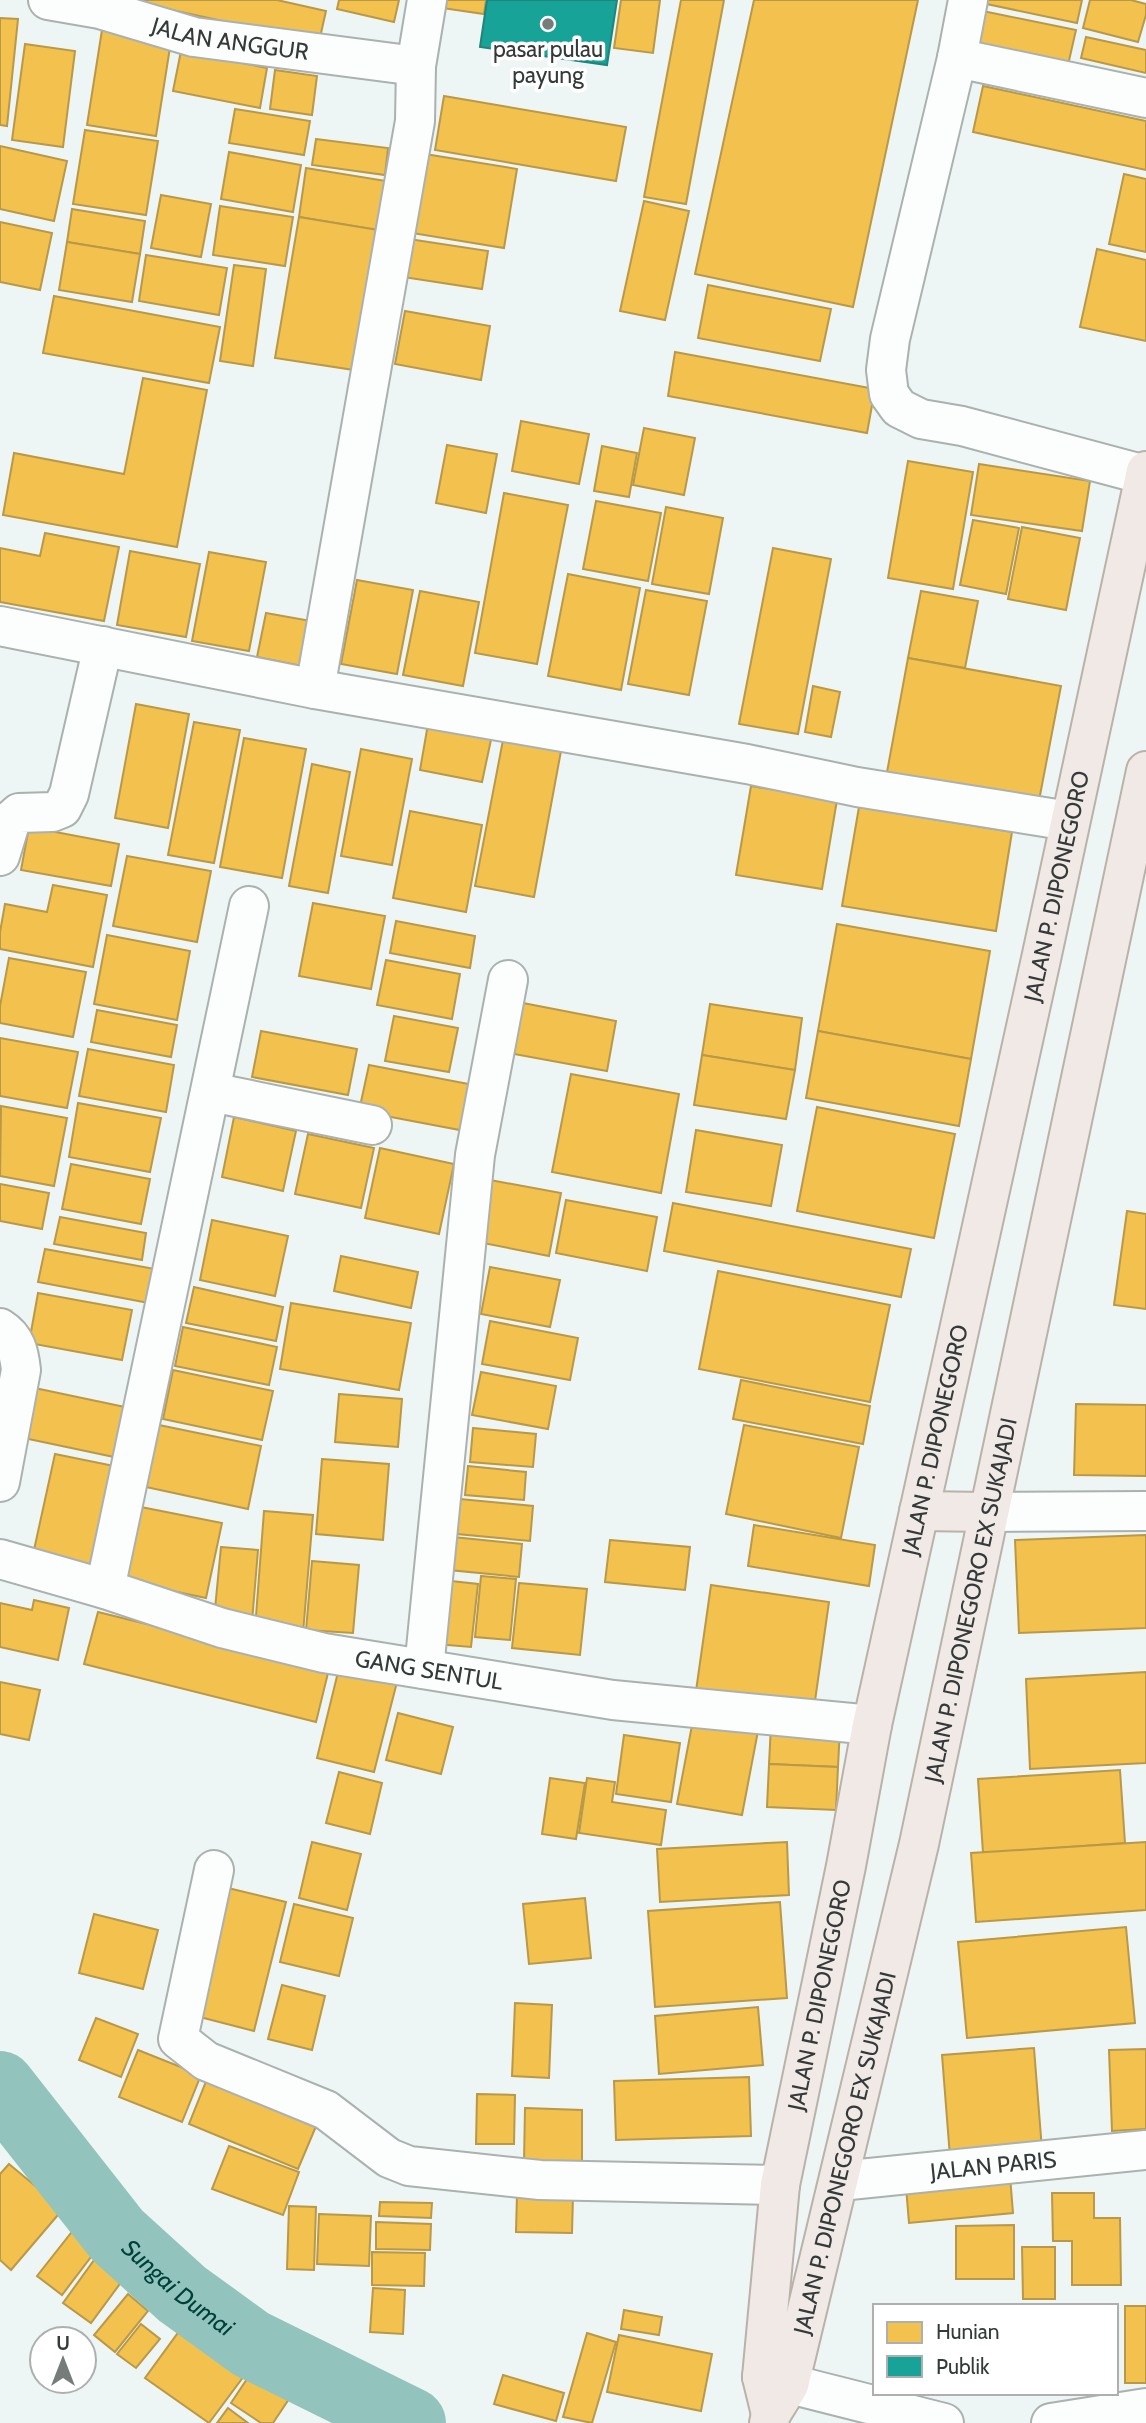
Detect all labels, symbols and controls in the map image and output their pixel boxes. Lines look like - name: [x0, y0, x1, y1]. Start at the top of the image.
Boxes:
- street label: JALAN ANGGUR: [148, 11, 311, 66]
- marker: pasar pulau payung: [540, 16, 556, 32]
- place label: pasar pulau payung: [493, 35, 603, 89]
- street label: JALAN P. DIPONEGORO: [1018, 768, 1095, 1005]
- street label: JALAN P. DIPONEGORO: [896, 1322, 974, 1559]
- street label: JALAN P. DIPONEGORO EX SUKAJADI: [918, 1415, 1023, 1786]
- street label: GANG SENTUL: [353, 1644, 505, 1696]
- street label: JALAN P. DIPONEGORO: [782, 1877, 857, 2114]
- street label: JALAN P. DIPONEGORO EX SUKAJADI: [787, 1969, 902, 2338]
- street label: JALAN PARIS: [928, 2145, 1058, 2186]
- water label: Sungai Dumai: [116, 2233, 241, 2342]
- legend: [873, 2304, 1118, 2395]
- text: Hunian: [936, 2319, 1000, 2344]
- north arrow: [28, 2325, 98, 2395]
- text: U: [56, 2332, 70, 2355]
- text: Publik: [936, 2354, 990, 2379]

